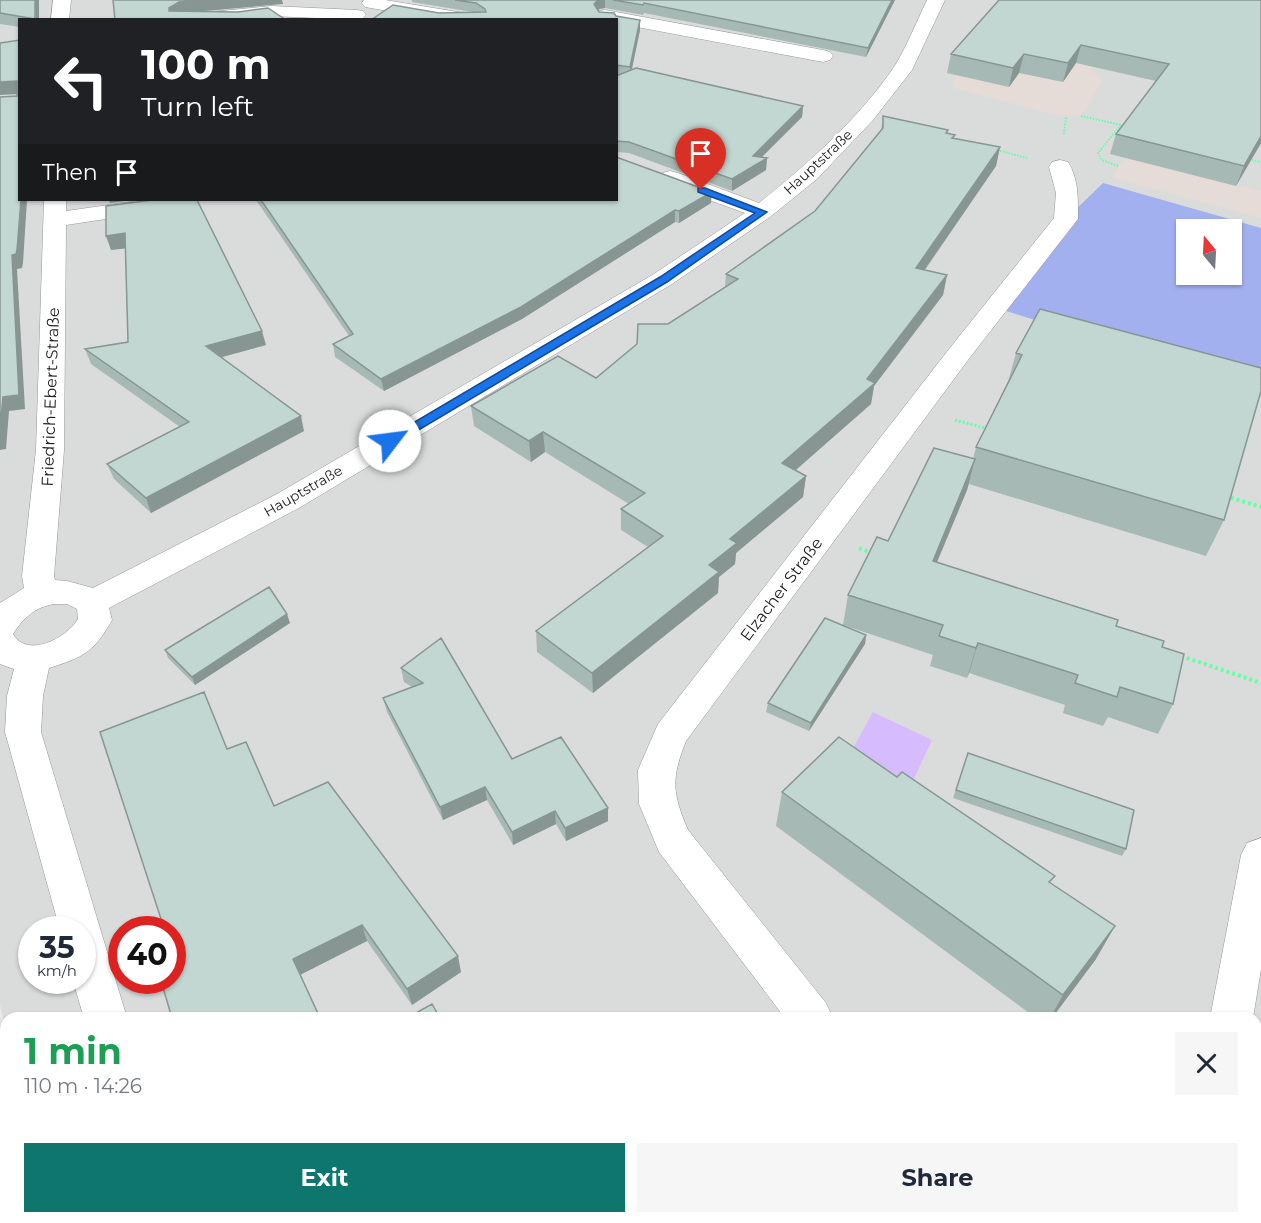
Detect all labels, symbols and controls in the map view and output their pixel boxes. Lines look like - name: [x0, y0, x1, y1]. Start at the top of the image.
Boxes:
- text: 100 m: [141, 38, 270, 90]
- icon: left: [42, 42, 120, 120]
- text: Turn left: [141, 90, 254, 123]
- street label: Hauptstraße: [780, 125, 856, 199]
- pin: [675, 128, 726, 190]
- icon: arrive: [684, 137, 717, 170]
- icon: arrive: [110, 156, 143, 189]
- text: Then: [42, 159, 98, 186]
- north arrow: [1176, 219, 1242, 285]
- map controls: [1176, 219, 1242, 285]
- street label: Friedrich-Ebert-Straße: [38, 307, 63, 487]
- position arrow: [358, 409, 422, 473]
- street label: Hauptstraße: [260, 461, 346, 521]
- street label: Elzacher Straße: [736, 534, 826, 645]
- speed limit sign: 40: [108, 916, 186, 994]
- text: 35: [39, 929, 75, 966]
- text: km/h: [37, 961, 77, 980]
- text: 1 min: [24, 1029, 122, 1073]
- button: close: [1175, 1032, 1238, 1095]
- text: 110 m · 14:26: [24, 1074, 142, 1098]
- button: Exit: [24, 1143, 625, 1212]
- button: Share: [637, 1143, 1238, 1212]

